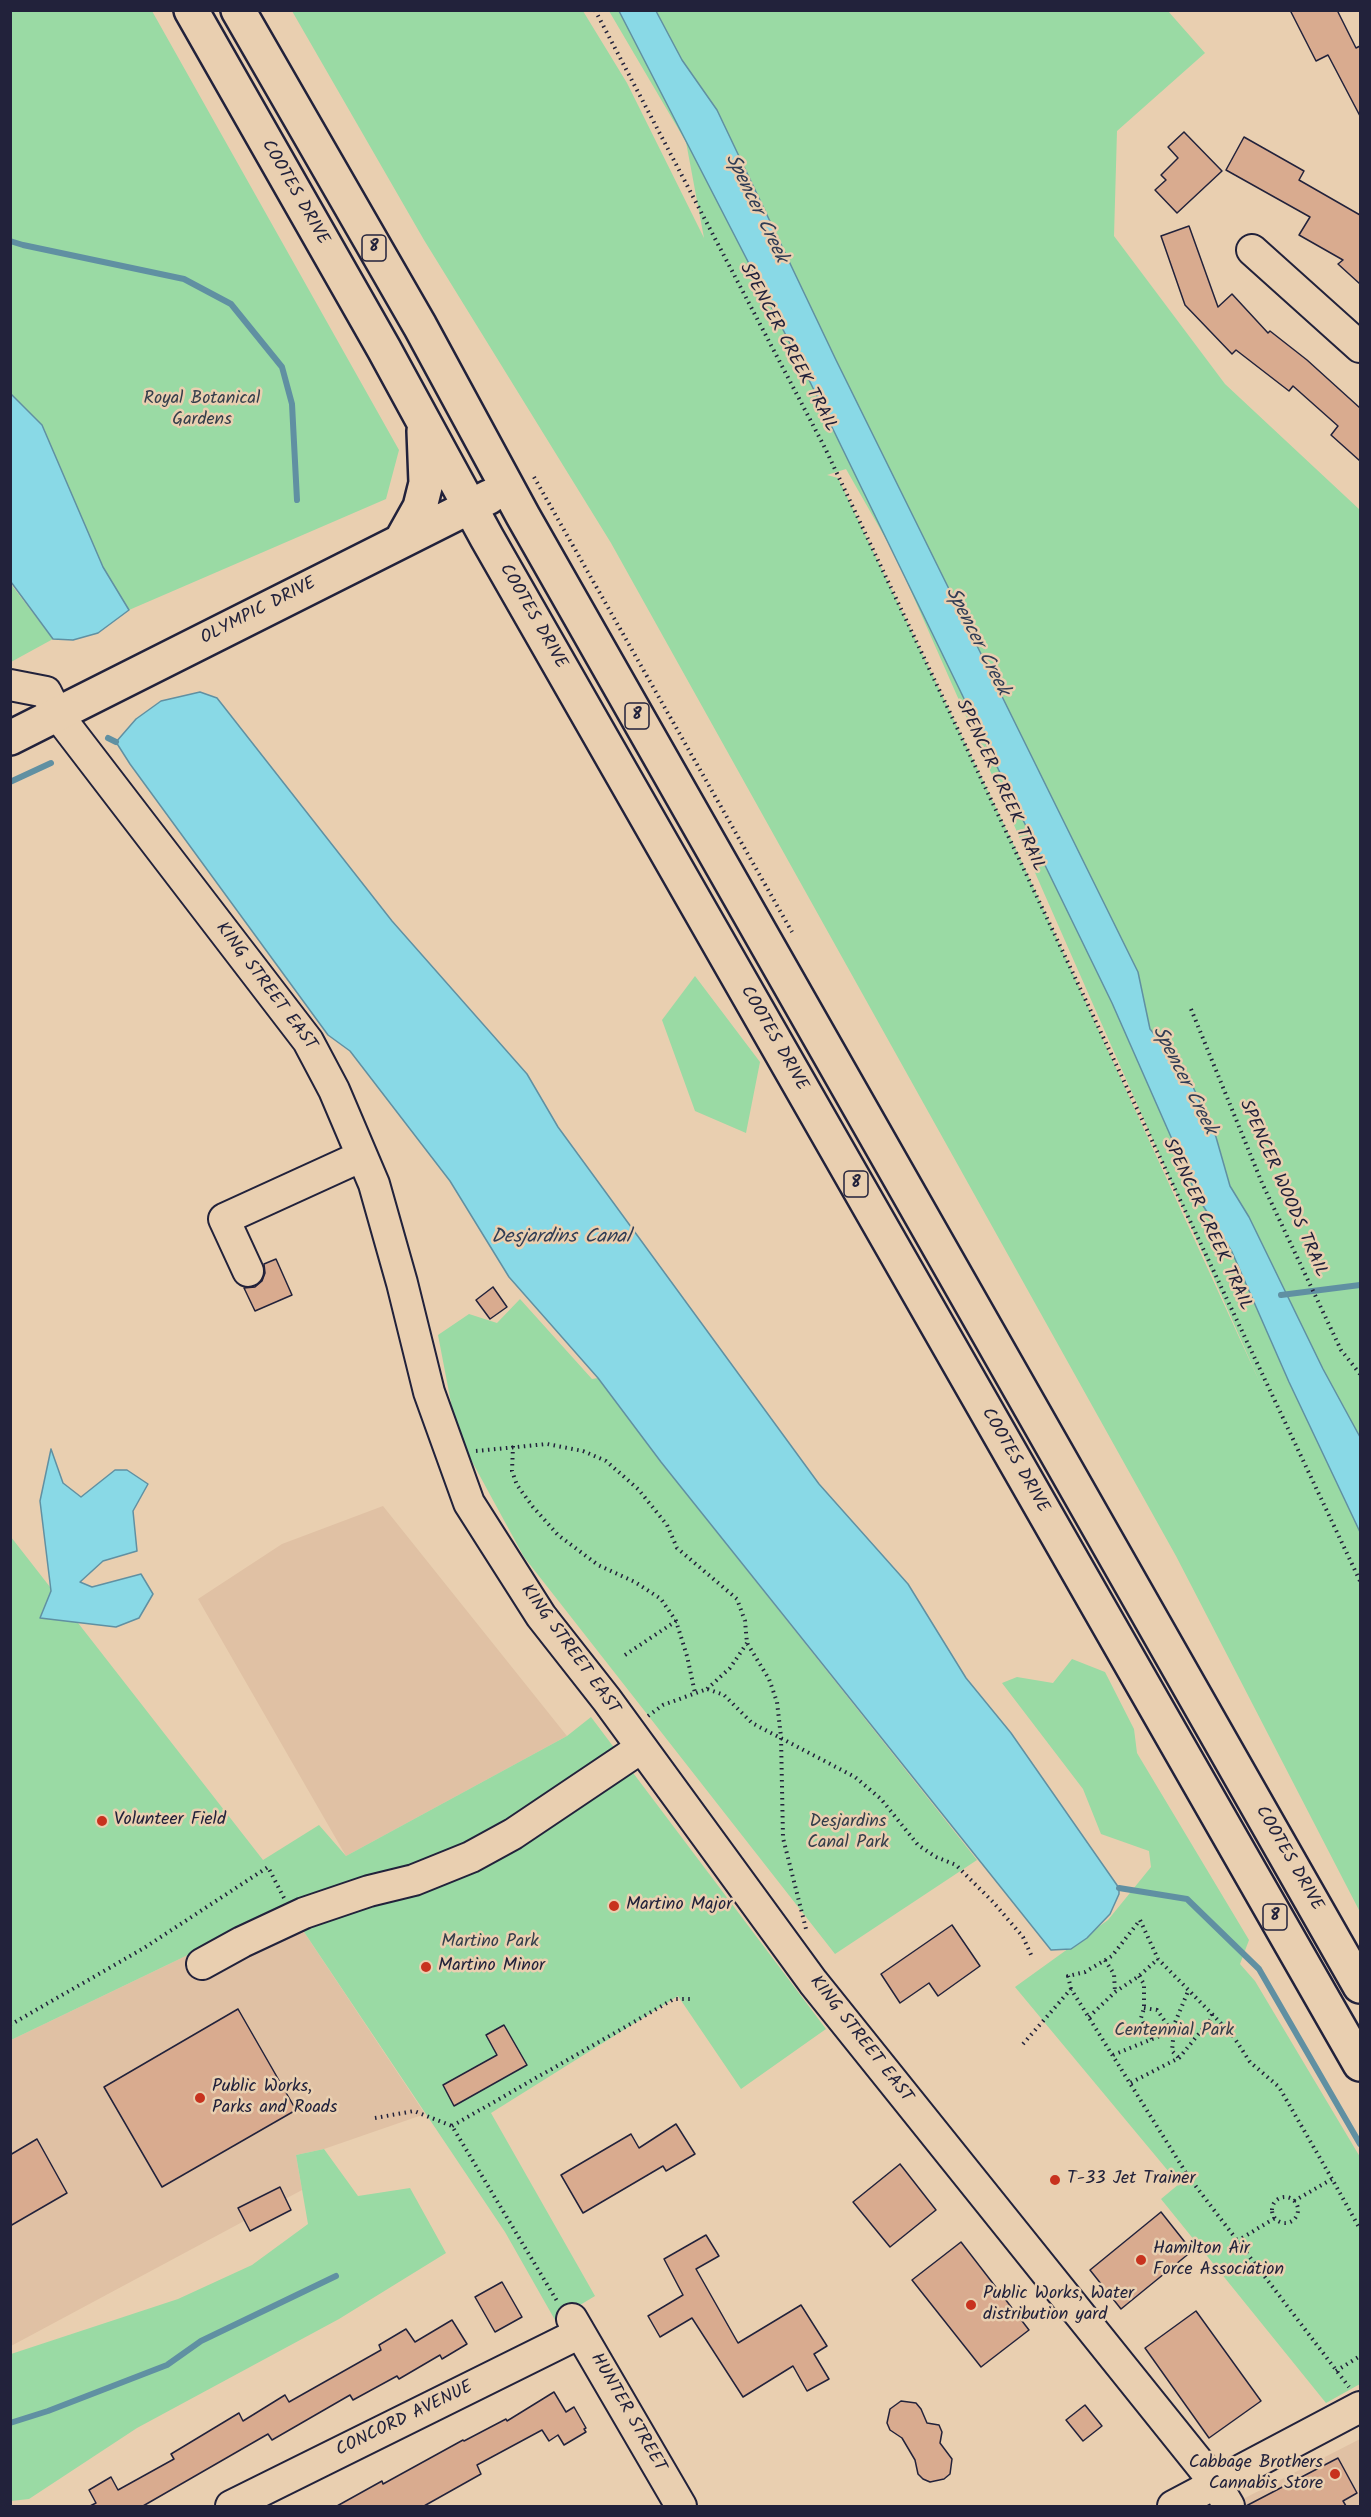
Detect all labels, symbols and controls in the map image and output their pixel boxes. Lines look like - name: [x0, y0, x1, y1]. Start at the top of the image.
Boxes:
- street label: COOTES DRIVE: [255, 137, 333, 249]
- water label: Spencer Creek: [718, 151, 792, 267]
- road number: 8: [362, 235, 386, 261]
- street label: SPENCER CREEK TRAIL: [733, 260, 841, 436]
- park label: Royal Botanical Gardens: [144, 389, 260, 432]
- street label: COOTES DRIVE: [493, 561, 571, 673]
- street label: OLYMPIC DRIVE: [198, 574, 320, 650]
- water label: Spencer Creek: [938, 584, 1014, 700]
- street label: SPENCER CREEK TRAIL: [950, 696, 1048, 876]
- road number: 8: [625, 703, 649, 729]
- street label: KING STREET EAST: [210, 919, 320, 1055]
- street label: COOTES DRIVE: [734, 983, 812, 1095]
- water label: Spencer Creek: [1145, 1023, 1221, 1139]
- street label: SPENCER WOODS TRAIL: [1233, 1097, 1331, 1281]
- street label: SPENCER CREEK TRAIL: [1157, 1135, 1255, 1315]
- road number: 8: [844, 1171, 868, 1197]
- water label: Desjardins Canal: [491, 1227, 631, 1251]
- street label: COOTES DRIVE: [975, 1405, 1053, 1517]
- street label: KING STREET EAST: [515, 1581, 623, 1719]
- street label: COOTES DRIVE: [1249, 1803, 1327, 1915]
- place label: Volunteer Field: [114, 1810, 226, 1832]
- park label: Desjardins Canal Park: [807, 1812, 889, 1854]
- marker: Volunteer Field: [95, 1814, 109, 1828]
- place label: Martino Major: [626, 1895, 732, 1917]
- marker: Martino Major: [607, 1899, 621, 1913]
- road number: 8: [1263, 1904, 1287, 1930]
- park label: Martino Park: [441, 1932, 539, 1954]
- place label: Martino Minor: [438, 1956, 545, 1978]
- marker: Martino Minor: [419, 1960, 433, 1974]
- street label: KING STREET EAST: [804, 1972, 916, 2108]
- park label: Centennial Park: [1114, 2021, 1234, 2043]
- place label: Public Works, Parks and Roads: [212, 2077, 337, 2120]
- marker: Public Works, Parks and Roads: [193, 2091, 207, 2105]
- place label: T-33 Jet Trainer: [1067, 2169, 1195, 2191]
- marker: T-33 Jet Trainer: [1048, 2173, 1062, 2187]
- place label: Hamilton Air Force Association: [1153, 2239, 1284, 2282]
- marker: Hamilton Air Force Association: [1134, 2253, 1148, 2267]
- place label: Public Works, Water distribution yard: [983, 2284, 1134, 2326]
- marker: Public Works, Water distribution yard: [964, 2298, 978, 2312]
- street label: HUNTER STREET: [584, 2350, 670, 2476]
- street label: CONCORD AVENUE: [333, 2377, 477, 2463]
- place label: Cabbage Brothers Cannabis Store: [1189, 2453, 1323, 2496]
- marker: Cabbage Brothers Cannabis Store: [1328, 2467, 1342, 2481]

